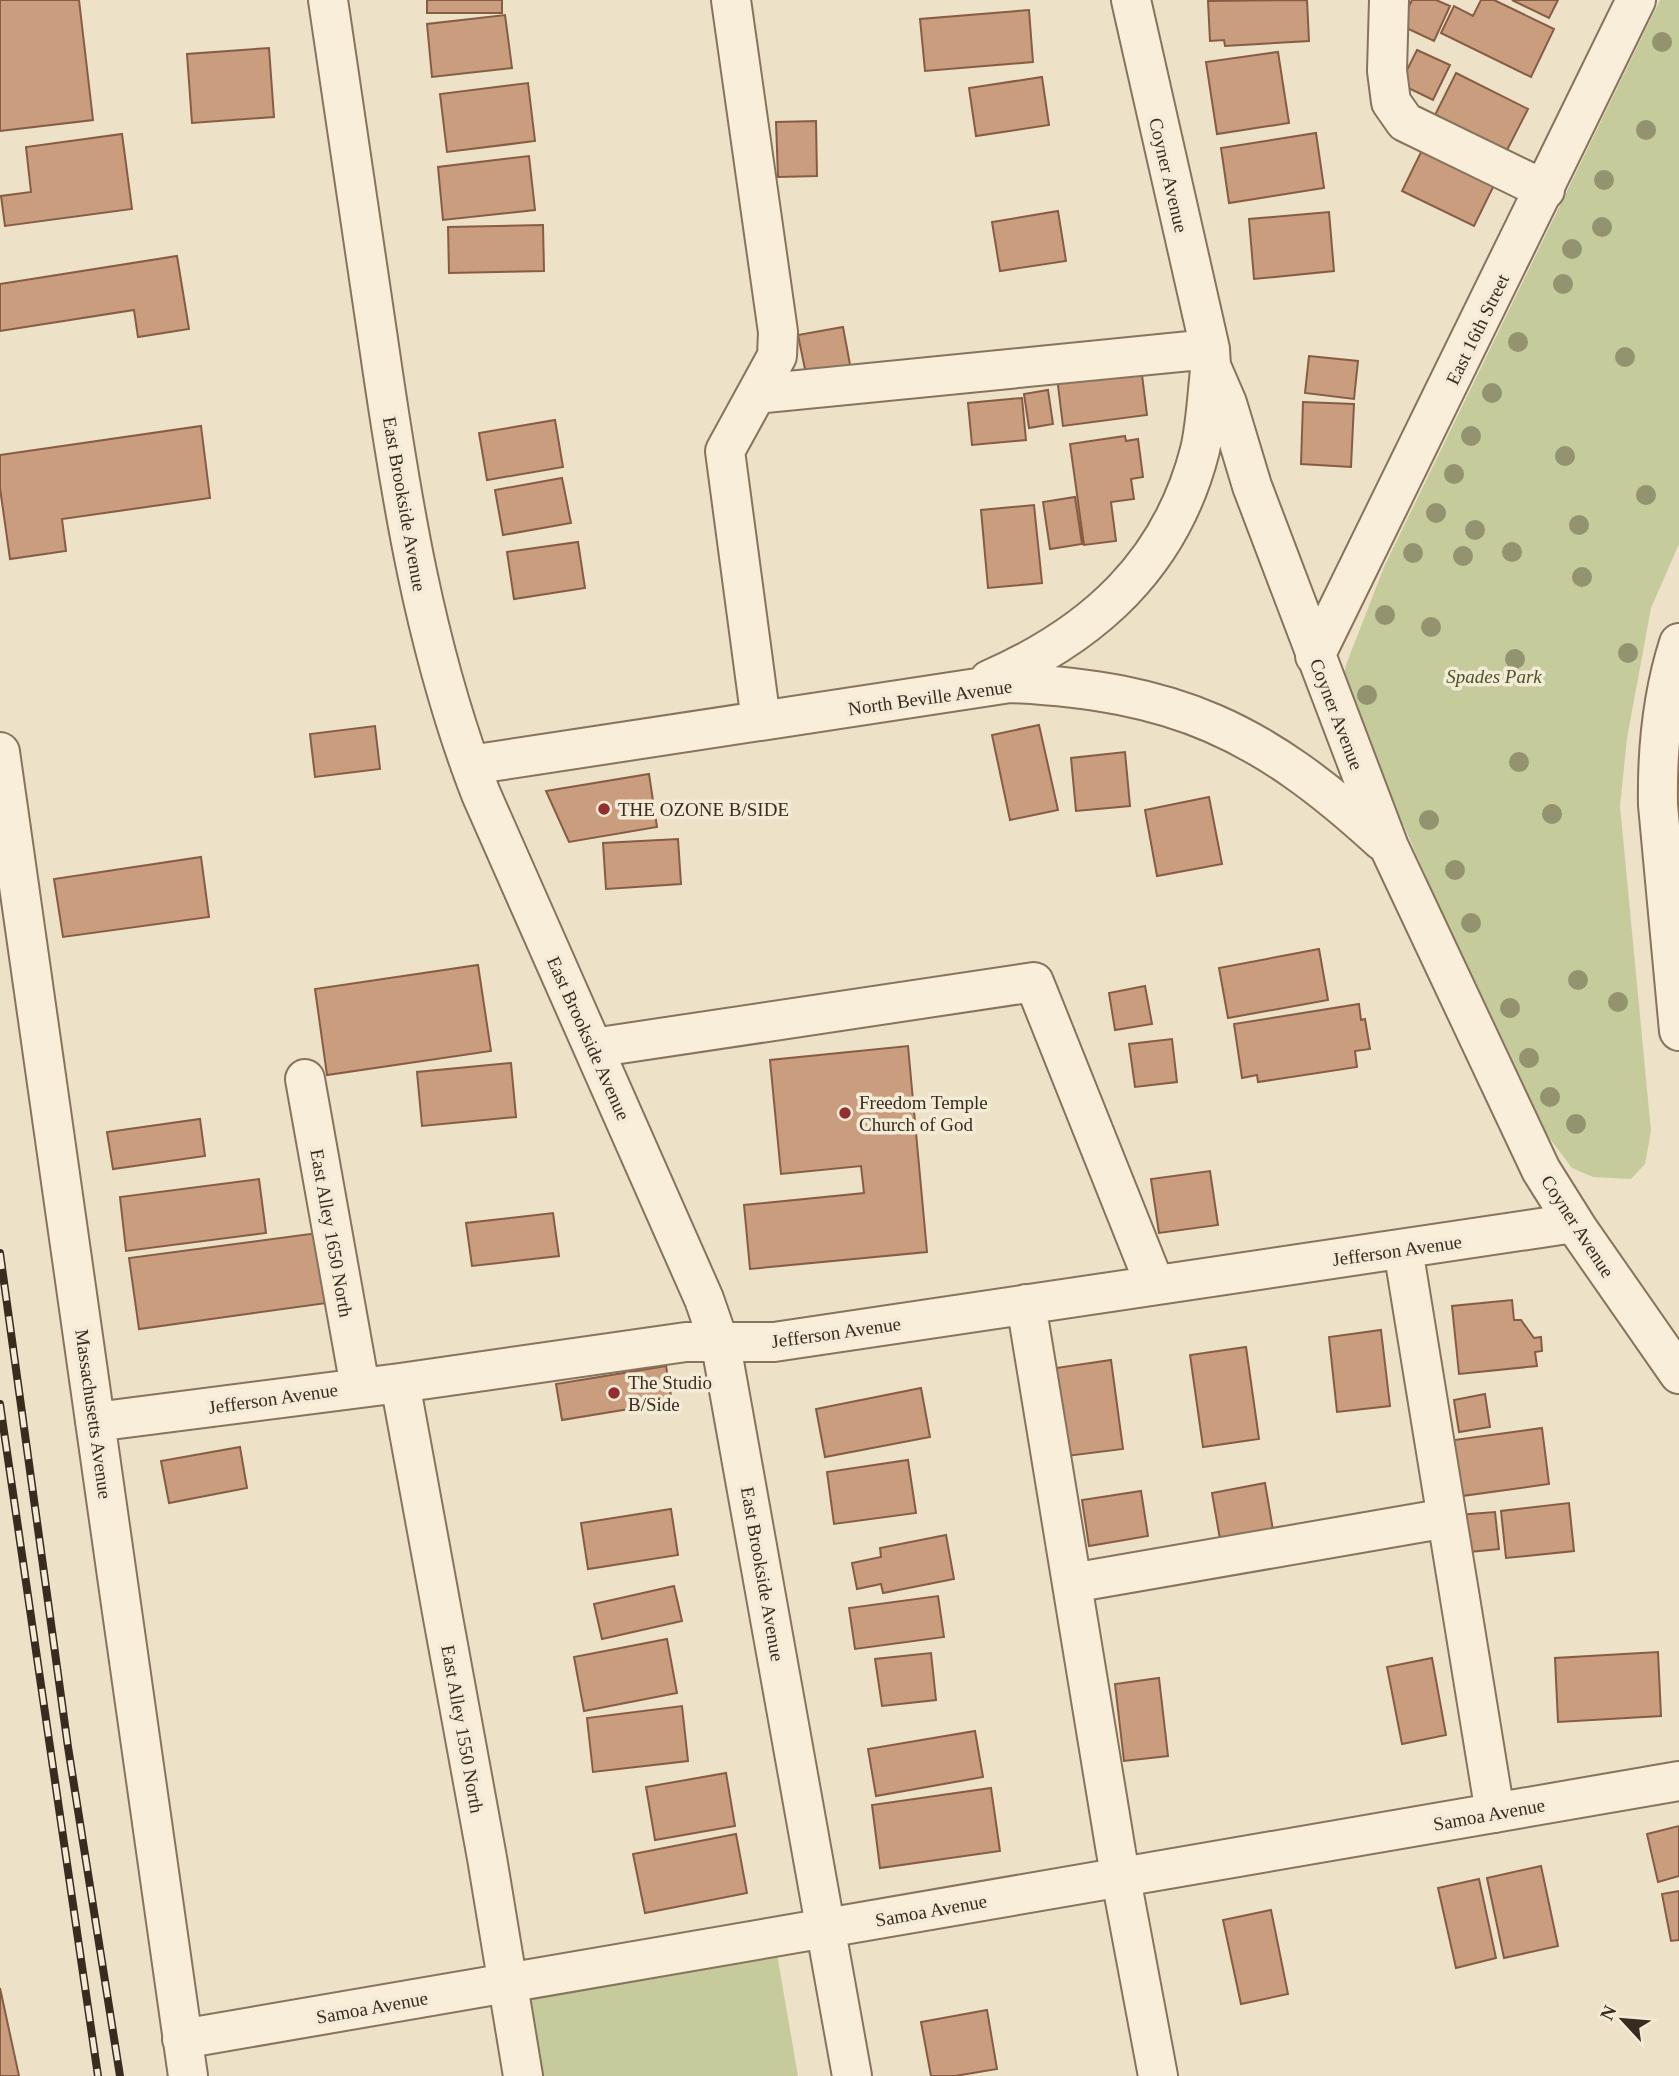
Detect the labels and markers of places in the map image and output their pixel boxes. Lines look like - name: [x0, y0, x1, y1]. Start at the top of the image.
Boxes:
- place label: THE OZONE B/SIDE: [618, 799, 789, 820]
- marker: THE OZONE B/SIDE: [596, 801, 612, 817]
- place label: Freedom Temple Church of God: [859, 1092, 988, 1135]
- marker: Freedom Temple Church of God: [837, 1105, 853, 1121]
- place label: The Studio B/Side: [628, 1372, 712, 1415]
- marker: The Studio B/Side: [606, 1385, 622, 1401]

